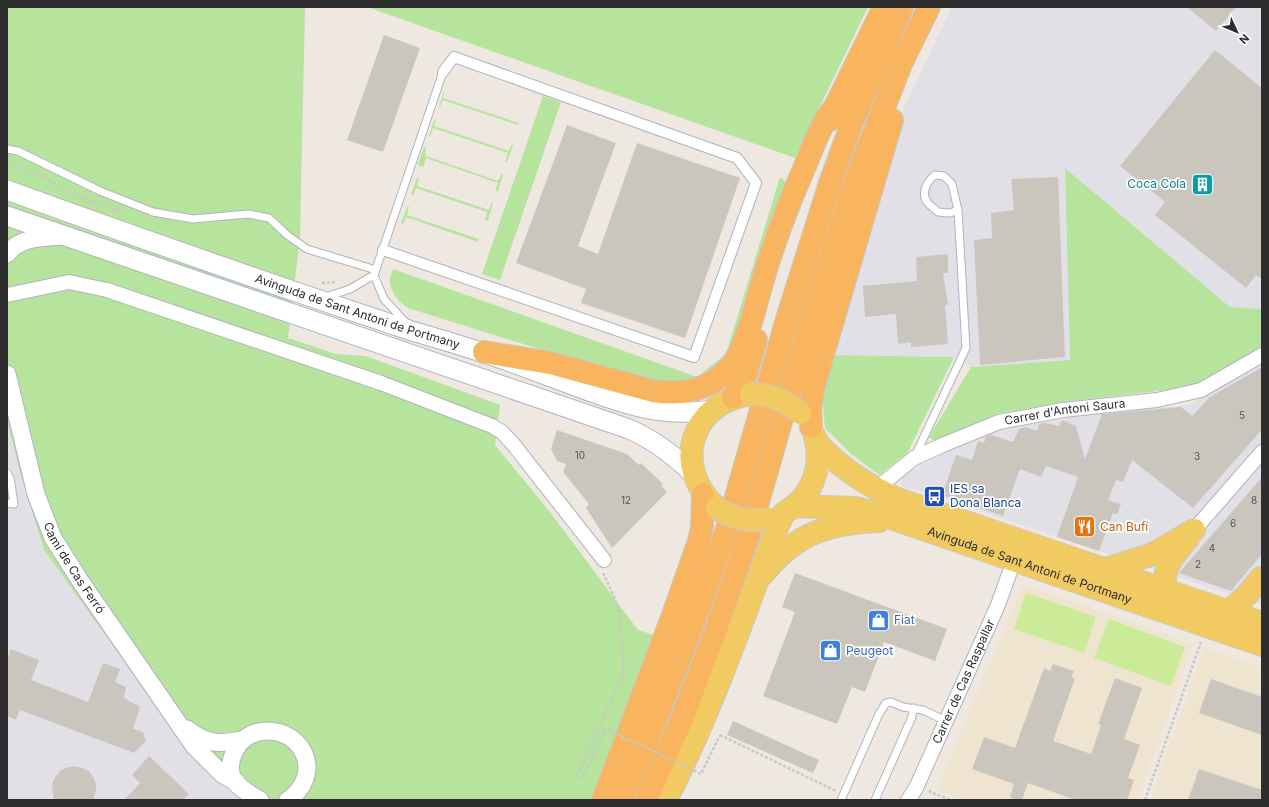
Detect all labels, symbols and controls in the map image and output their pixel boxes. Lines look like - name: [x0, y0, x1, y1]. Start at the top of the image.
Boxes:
- north arrow: [1217, 12, 1257, 52]
- text: N: [1236, 31, 1252, 47]
- building icon: Coca Cola: [1189, 171, 1215, 197]
- place label: Coca Cola: [1127, 176, 1186, 191]
- street label: Avinguda de Sant Antoni de Portmany: [253, 271, 462, 352]
- street label: Carrer d'Antoni Saura: [1003, 395, 1126, 428]
- house number: 5: [1239, 409, 1245, 421]
- house number: 10: [575, 449, 585, 461]
- house number: 3: [1194, 450, 1200, 462]
- place label: IES sa Dona Blanca: [950, 481, 1021, 510]
- bus stop icon: IES sa Dona Blanca: [922, 483, 948, 509]
- house number: 12: [621, 494, 631, 506]
- house number: 8: [1251, 494, 1257, 506]
- restaurant icon: Can Bufí: [1072, 514, 1098, 540]
- house number: 6: [1230, 517, 1236, 529]
- place label: Can Bufí: [1100, 519, 1148, 534]
- street label: Camí de Cas Ferró: [41, 520, 108, 616]
- street label: Avinguda de Sant Antoni de Portmany: [926, 523, 1134, 607]
- house number: 4: [1209, 542, 1215, 554]
- house number: 2: [1195, 558, 1201, 570]
- shop icon: Fiat: [865, 607, 891, 633]
- place label: Fiat: [894, 612, 915, 627]
- street label: Carrer de Cas Raspallar: [929, 617, 998, 746]
- shop icon: Peugeot: [817, 638, 843, 664]
- place label: Peugeot: [846, 643, 893, 658]

